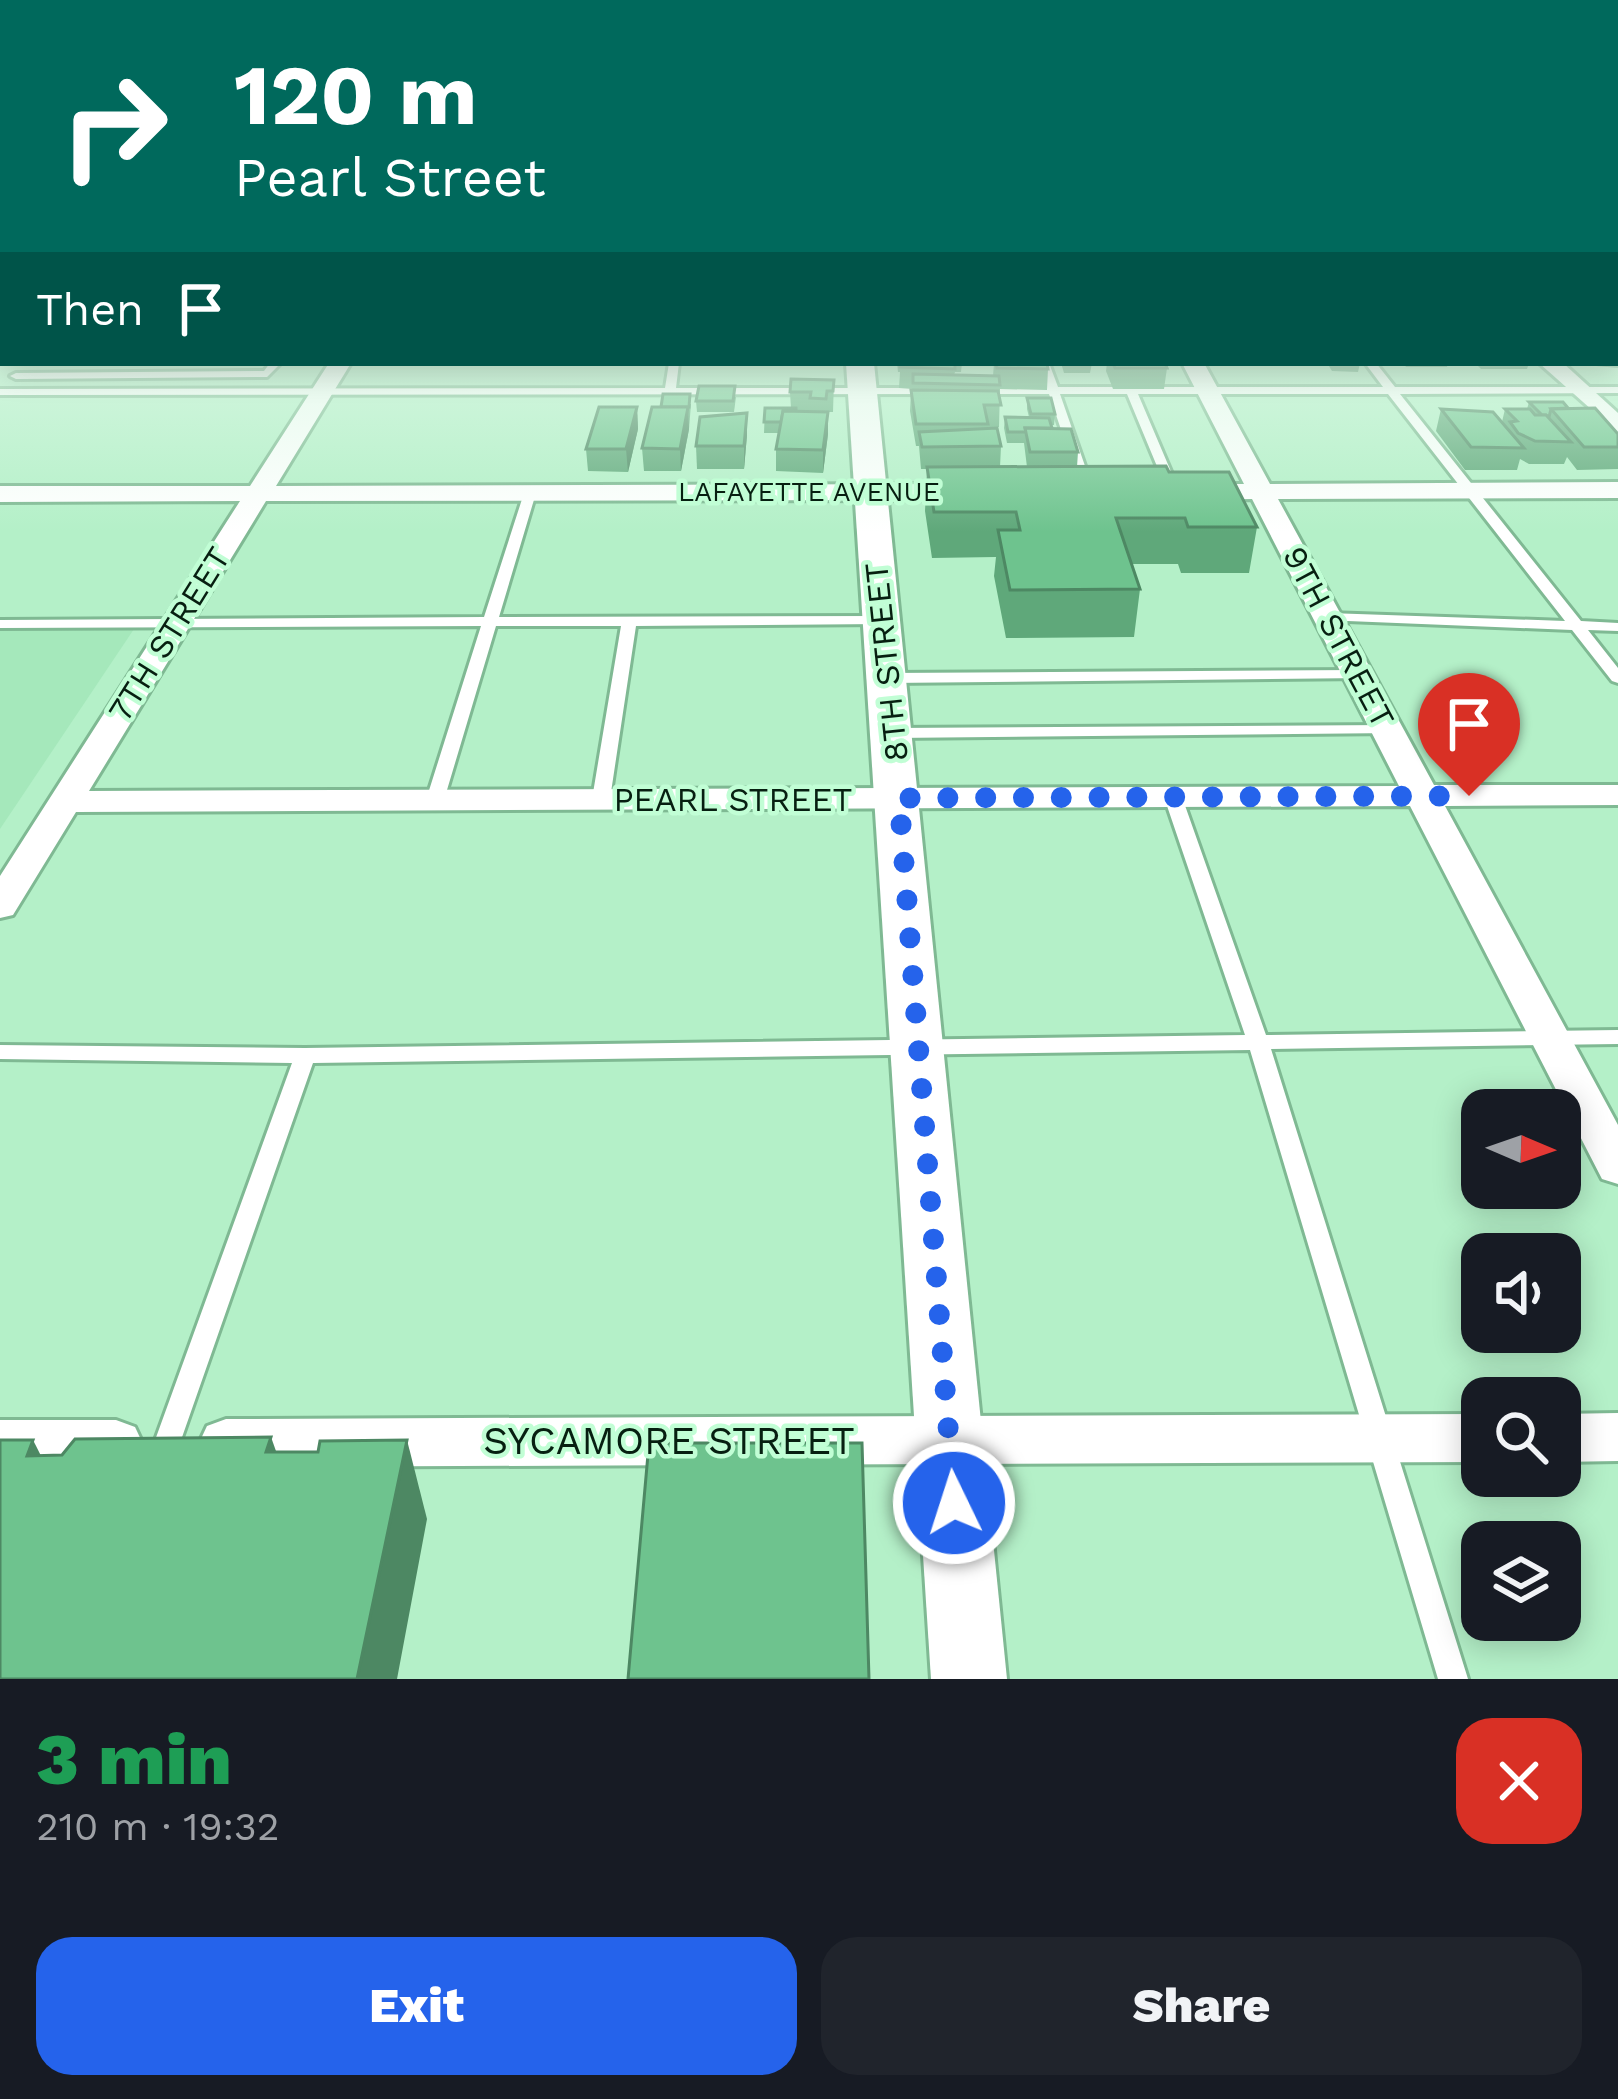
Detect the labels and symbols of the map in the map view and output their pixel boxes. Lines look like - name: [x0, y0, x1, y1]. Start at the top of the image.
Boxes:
- street label: LAFAYETTE AVENUE: [678, 476, 940, 508]
- street label: 7TH STREET: [100, 540, 238, 728]
- street label: 9TH STREET: [1275, 540, 1403, 734]
- street label: 8TH STREET: [856, 561, 916, 763]
- pin: [1418, 673, 1520, 796]
- street label: PEARL STREET: [613, 780, 853, 819]
- north arrow: [1461, 1089, 1581, 1209]
- street label: SYCAMORE STREET: [483, 1418, 855, 1463]
- position arrow: [891, 1440, 1017, 1566]

